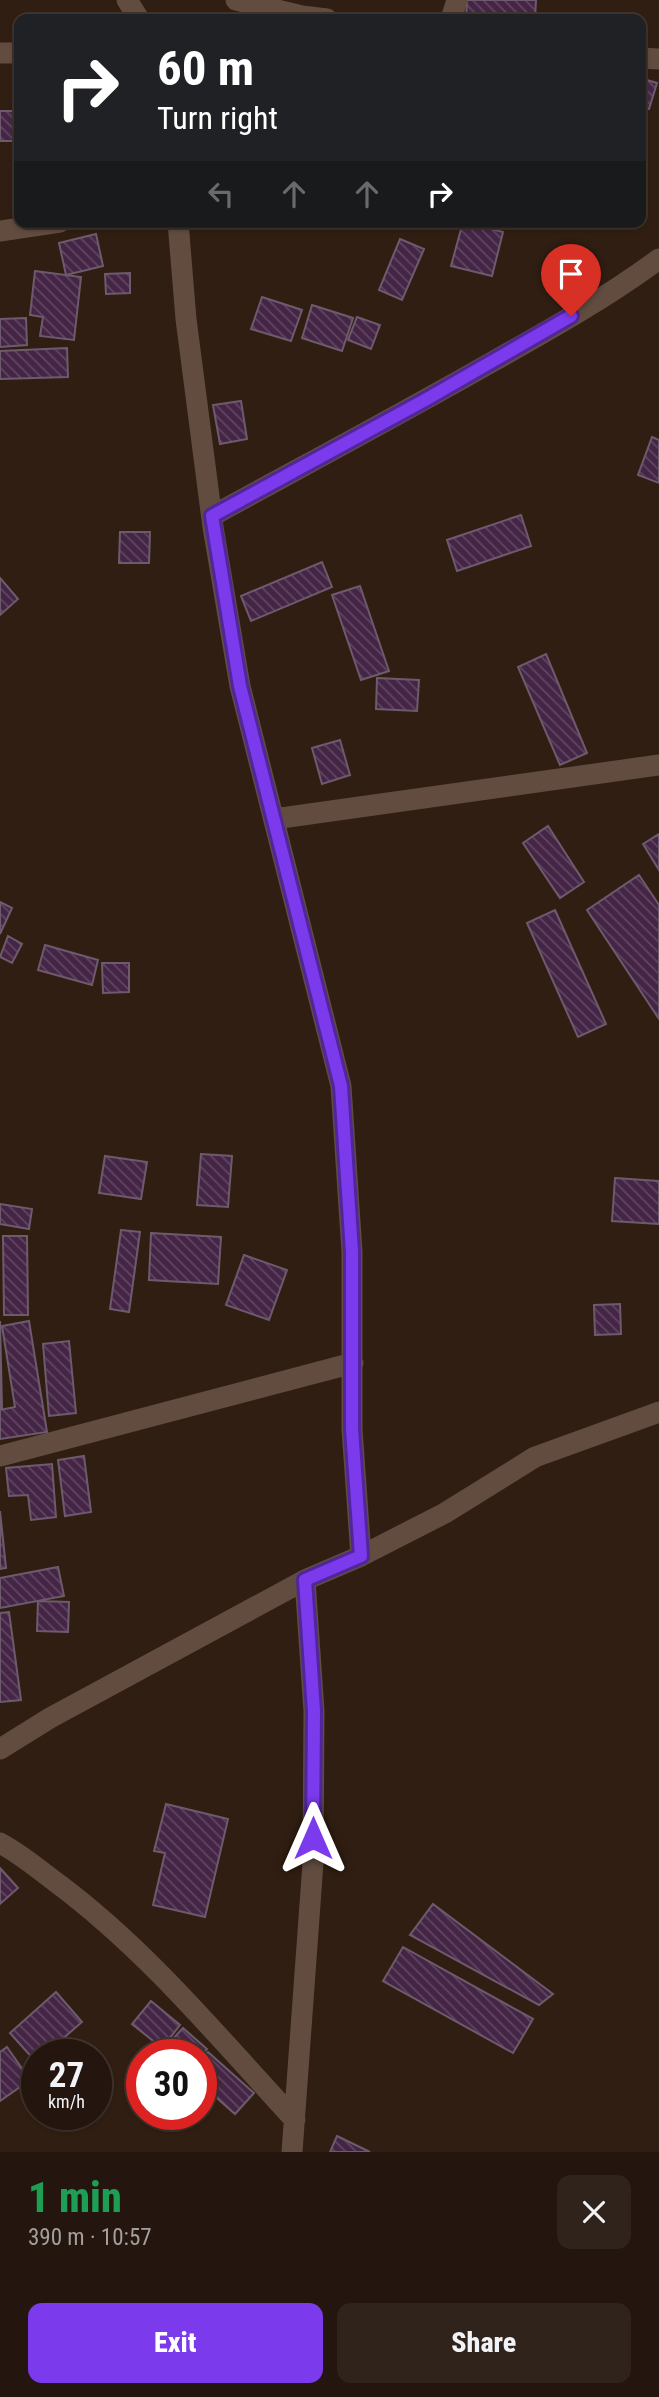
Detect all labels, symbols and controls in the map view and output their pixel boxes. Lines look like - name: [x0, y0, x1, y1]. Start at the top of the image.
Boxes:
- text: 60 m: [157, 40, 254, 97]
- icon: right: [42, 42, 133, 133]
- text: Turn right: [157, 99, 278, 137]
- icon: left: [202, 175, 240, 213]
- icon: ahead: [275, 175, 313, 213]
- icon: ahead: [348, 175, 386, 213]
- icon: right: [421, 175, 459, 213]
- pin: [541, 244, 601, 316]
- icon: arrive: [552, 255, 590, 293]
- position arrow: [276, 1801, 350, 1875]
- speed limit sign: 30: [126, 2039, 217, 2130]
- text: 27: [49, 2055, 84, 2096]
- text: km/h: [48, 2091, 85, 2112]
- text: 1 min: [28, 2173, 122, 2222]
- button: close: [557, 2175, 631, 2249]
- text: 390 m · 10:57: [28, 2224, 152, 2251]
- button: Exit: [28, 2303, 323, 2383]
- button: Share: [337, 2303, 631, 2383]

